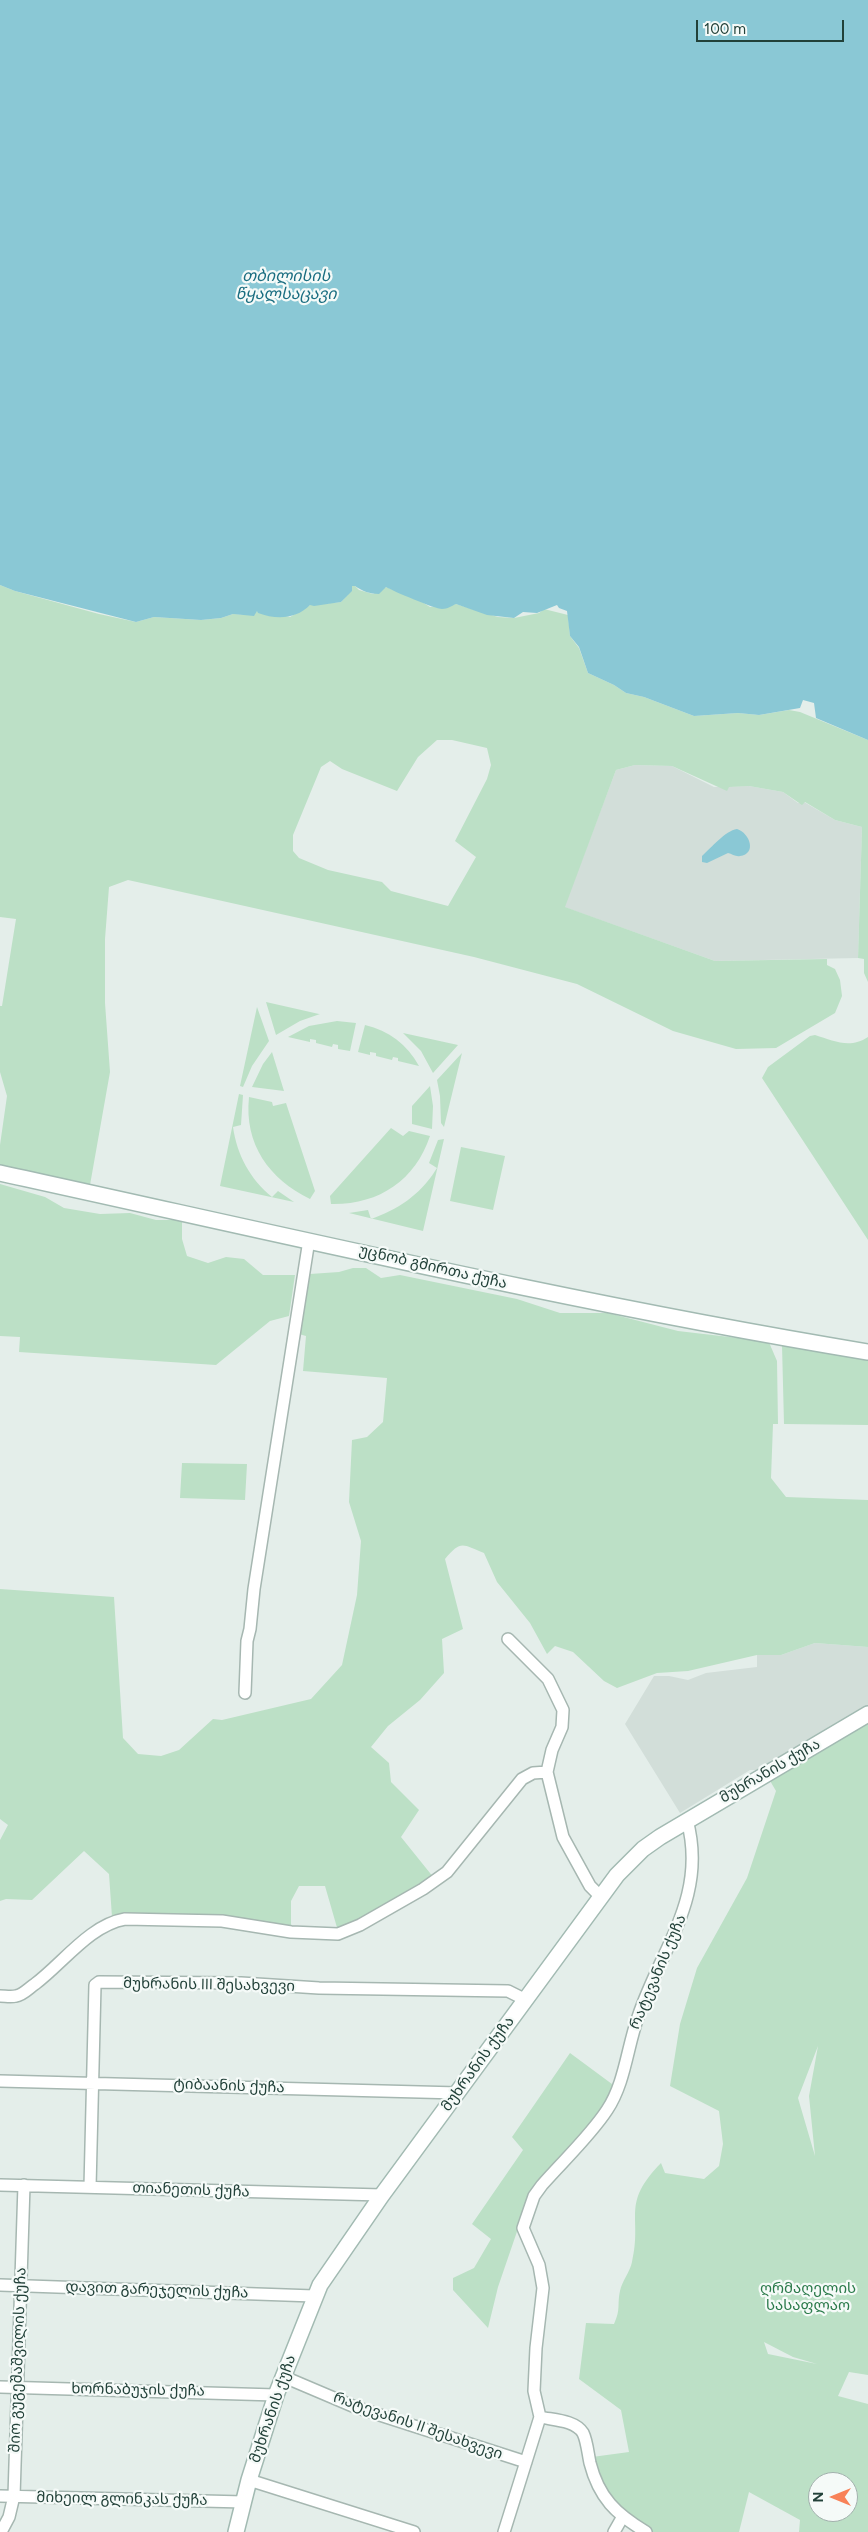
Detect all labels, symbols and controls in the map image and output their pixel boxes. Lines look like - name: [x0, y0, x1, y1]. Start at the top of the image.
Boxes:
- scale bar: [698, 10, 846, 42]
- text: 100 m: [704, 20, 746, 38]
- water label: თბილისის წყალსაცავი: [236, 266, 336, 304]
- street label: უცნობ გმირთა ქუჩა: [357, 1241, 509, 1293]
- street label: მუხრანის ქუჩა: [717, 1735, 823, 1807]
- street label: რატევანის ქუჩა: [626, 1912, 690, 2032]
- street label: მუხრანის III შესახვევი: [123, 1974, 295, 1996]
- street label: მუხრანის ქუჩა: [438, 2013, 518, 2115]
- street label: ტიბაანის ქუჩა: [173, 2075, 285, 2097]
- street label: თიანეთის ქუჩა: [132, 2179, 250, 2201]
- street label: შიო გუგეშაშვილის ქუჩა: [6, 2267, 30, 2453]
- street label: დავით გარეჯელის ქუჩა: [65, 2278, 249, 2302]
- park label: ღრმაღელის სასაფლაო: [760, 2280, 856, 2315]
- street label: მუხრანის ქუჩა: [246, 2353, 300, 2465]
- street label: ხორნაბუჯის ქუჩა: [71, 2380, 205, 2400]
- street label: რატევანის II შესახვევი: [331, 2389, 505, 2463]
- north arrow: [808, 2472, 858, 2522]
- street label: მიხეილ გლინკას ქუჩა: [36, 2489, 208, 2509]
- text: N: [810, 2492, 827, 2502]

